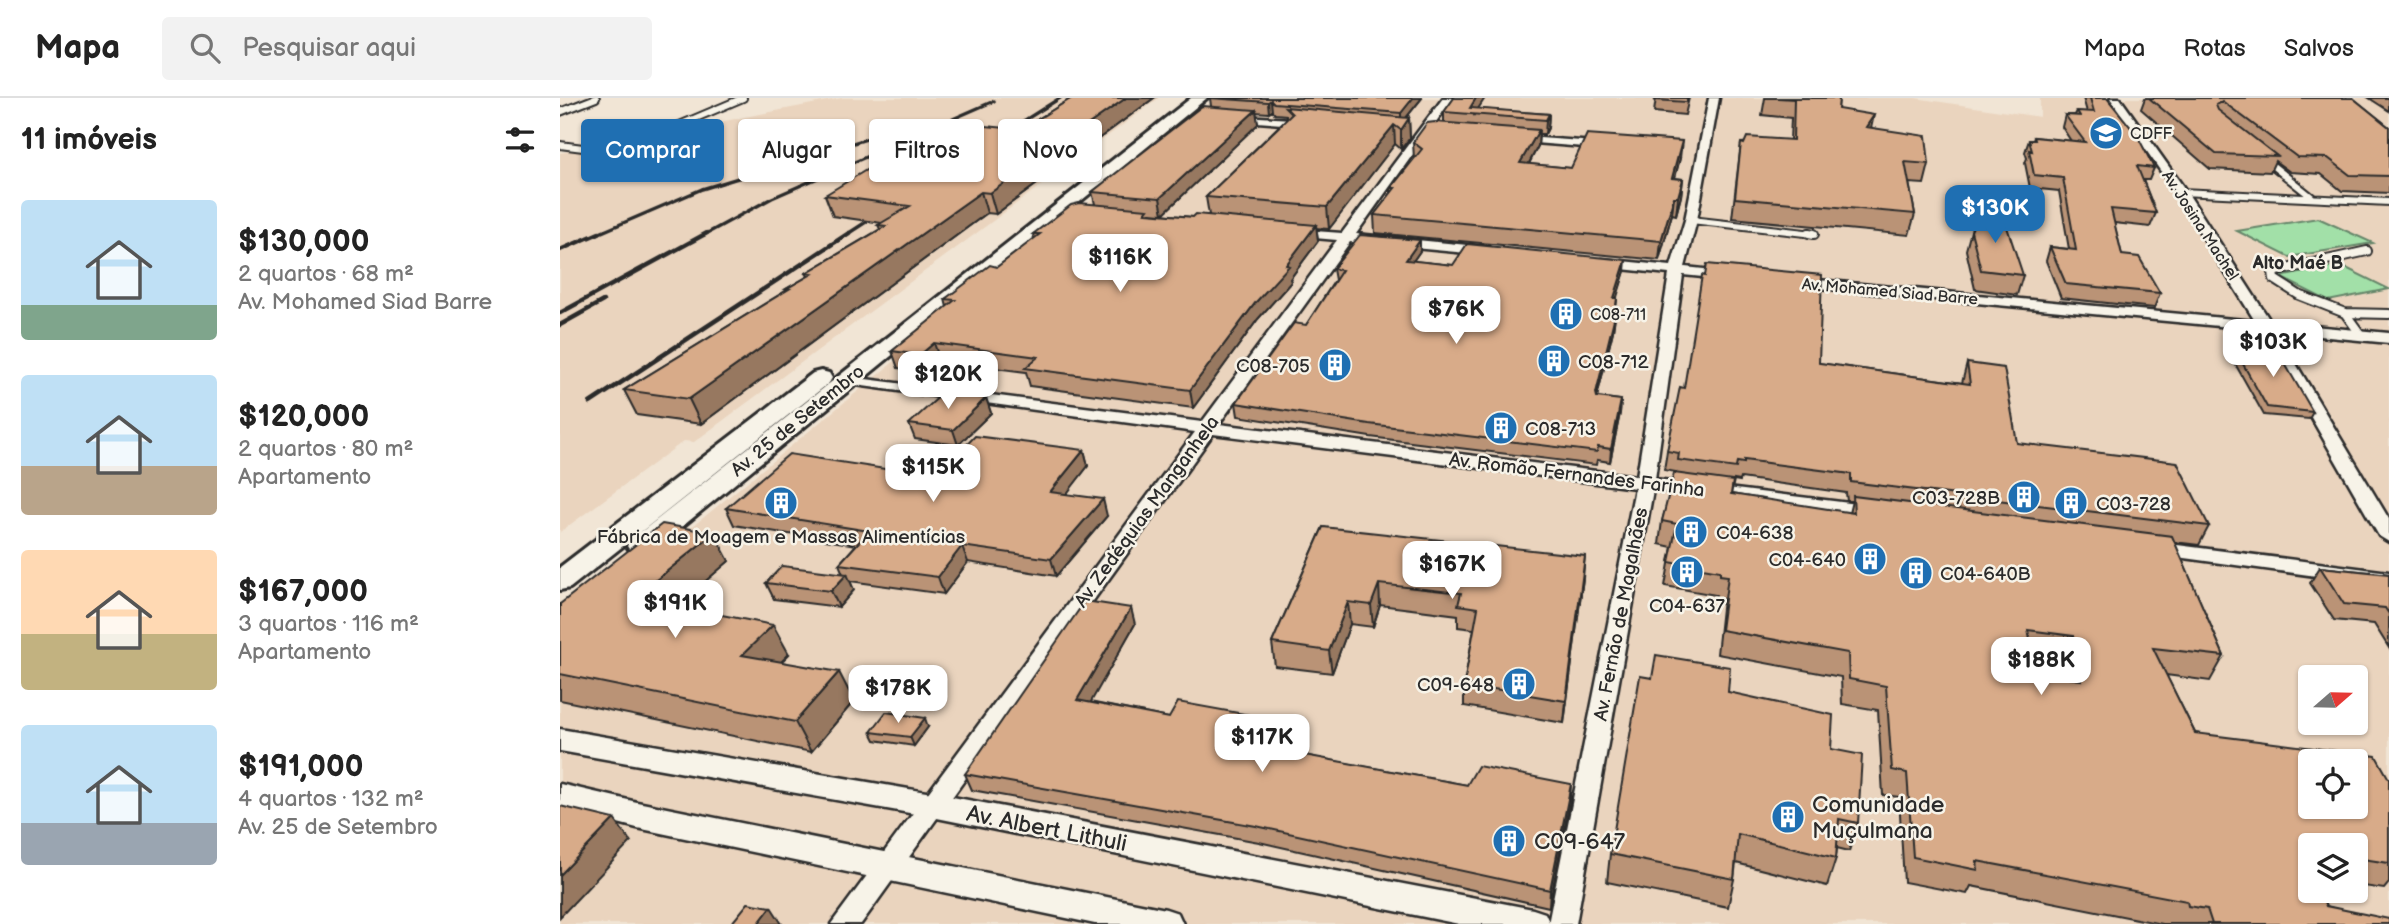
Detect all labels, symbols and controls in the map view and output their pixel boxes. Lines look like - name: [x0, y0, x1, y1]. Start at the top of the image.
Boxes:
- search box: [162, 17, 652, 80]
- text: Mapa: [35, 28, 120, 68]
- icon: search: [186, 29, 224, 67]
- text: Pesquisar aqui: [242, 33, 416, 64]
- text: Mapa: [2083, 34, 2145, 63]
- text: Rotas: [2183, 34, 2246, 63]
- text: Salvos: [2284, 34, 2354, 63]
- school or university icon: CDFF: [2087, 114, 2125, 152]
- chip: Comprar: [581, 119, 724, 182]
- chip: Alugar: [738, 119, 855, 182]
- chip: Filtros: [869, 119, 984, 182]
- chip: Novo: [998, 119, 1102, 182]
- icon: filters: [501, 121, 539, 159]
- text: 11 imóveis: [21, 122, 157, 158]
- place label: CDFF: [2130, 125, 2173, 144]
- street label: Av. Josina Machel: [2157, 167, 2242, 284]
- pin: $130K: [1946, 186, 2044, 245]
- text: $130K: [1961, 194, 2029, 222]
- text: $130,000: [238, 224, 369, 260]
- icon: home: [77, 228, 161, 312]
- pin: $116K: [1071, 234, 1169, 294]
- text: $116K: [1088, 243, 1152, 271]
- district label: Alto Maé B: [2252, 253, 2344, 274]
- text: 2 quartos · 68 m²: [238, 260, 414, 288]
- street label: Av. Mohamed Siad Barre: [1801, 275, 1979, 310]
- pin: $76K: [1415, 286, 1497, 346]
- text: Av. Mohamed Siad Barre: [238, 288, 492, 316]
- text: $76K: [1427, 295, 1485, 323]
- building icon: C08-711: [1547, 295, 1585, 333]
- place label: C08-711: [1590, 306, 1646, 325]
- pin: $103K: [2224, 320, 2322, 379]
- text: $103K: [2239, 328, 2307, 356]
- building icon: C08-712: [1535, 342, 1573, 380]
- building icon: C08-705: [1316, 346, 1354, 384]
- place label: C08-712: [1578, 351, 1649, 374]
- pin: $120K: [899, 352, 997, 411]
- place label: C08-705: [1236, 355, 1310, 378]
- street label: Av. 25 de Setembro: [727, 360, 869, 482]
- text: $120K: [914, 360, 982, 388]
- text: $120,000: [238, 399, 369, 435]
- icon: home: [77, 403, 161, 487]
- building icon: C08-713: [1482, 409, 1520, 447]
- street label: Av. Zedéquias Manganhela: [1070, 412, 1225, 612]
- place label: C08-713: [1525, 418, 1596, 441]
- text: 2 quartos · 80 m²: [238, 435, 414, 463]
- pin: $115K: [884, 444, 982, 504]
- street label: Av. Romão Fernandes Farinha: [1448, 448, 1706, 503]
- text: $115K: [901, 453, 965, 481]
- text: Apartamento: [238, 463, 371, 491]
- building icon: C03-728B: [2005, 478, 2043, 516]
- building icon: Fábrica de Moagem e Massas Alimentícias: [762, 484, 800, 522]
- building icon: C03-728: [2052, 484, 2090, 522]
- place label: C03-728B: [1912, 487, 2000, 510]
- place label: C03-728: [2096, 493, 2171, 516]
- street label: Av. Fernão de Magalhães: [1590, 506, 1653, 723]
- building icon: C04-638: [1672, 513, 1710, 551]
- place label: C04-638: [1716, 522, 1794, 545]
- place label: Fábrica de Moagem e Massas Alimentícias: [597, 526, 965, 549]
- building icon: C04-640: [1851, 540, 1889, 578]
- pin: $167K: [1403, 542, 1501, 601]
- place label: C04-640: [1768, 549, 1846, 572]
- text: $167K: [1418, 550, 1486, 578]
- building icon: C04-637: [1668, 553, 1706, 591]
- building icon: C04-640B: [1897, 554, 1935, 592]
- place label: C04-640B: [1940, 563, 2031, 586]
- text: $167,000: [238, 574, 368, 610]
- icon: home: [77, 578, 161, 662]
- pin: $191K: [626, 580, 724, 640]
- text: $191K: [643, 589, 707, 617]
- place label: C04-637: [1649, 595, 1726, 618]
- text: 3 quartos · 116 m²: [238, 610, 419, 638]
- text: Apartamento: [238, 638, 371, 666]
- pin: $188K: [1992, 638, 2090, 697]
- text: $188K: [2007, 646, 2075, 674]
- building icon: C09-648: [1500, 665, 1538, 703]
- north arrow: [2298, 665, 2368, 735]
- map controls: [2298, 665, 2368, 903]
- pin: $178K: [849, 666, 947, 725]
- text: $178K: [865, 674, 932, 702]
- place label: C09-648: [1417, 674, 1494, 697]
- pin: $117K: [1213, 714, 1311, 774]
- text: $117K: [1231, 723, 1293, 751]
- text: $191,000: [238, 749, 363, 785]
- button: locate: [2298, 749, 2368, 819]
- icon: home: [77, 753, 161, 837]
- text: 4 quartos · 132 m²: [238, 785, 424, 813]
- place label: Comunidade Muçulmana: [1812, 791, 1945, 845]
- building icon: Comunidade Muçulmana: [1769, 798, 1807, 836]
- street label: Av. Albert Lithuli: [964, 800, 1129, 858]
- text: Av. 25 de Setembro: [238, 813, 438, 841]
- building icon: C09-647: [1490, 822, 1528, 860]
- place label: C09-647: [1534, 828, 1626, 856]
- button: layers: [2298, 833, 2368, 903]

